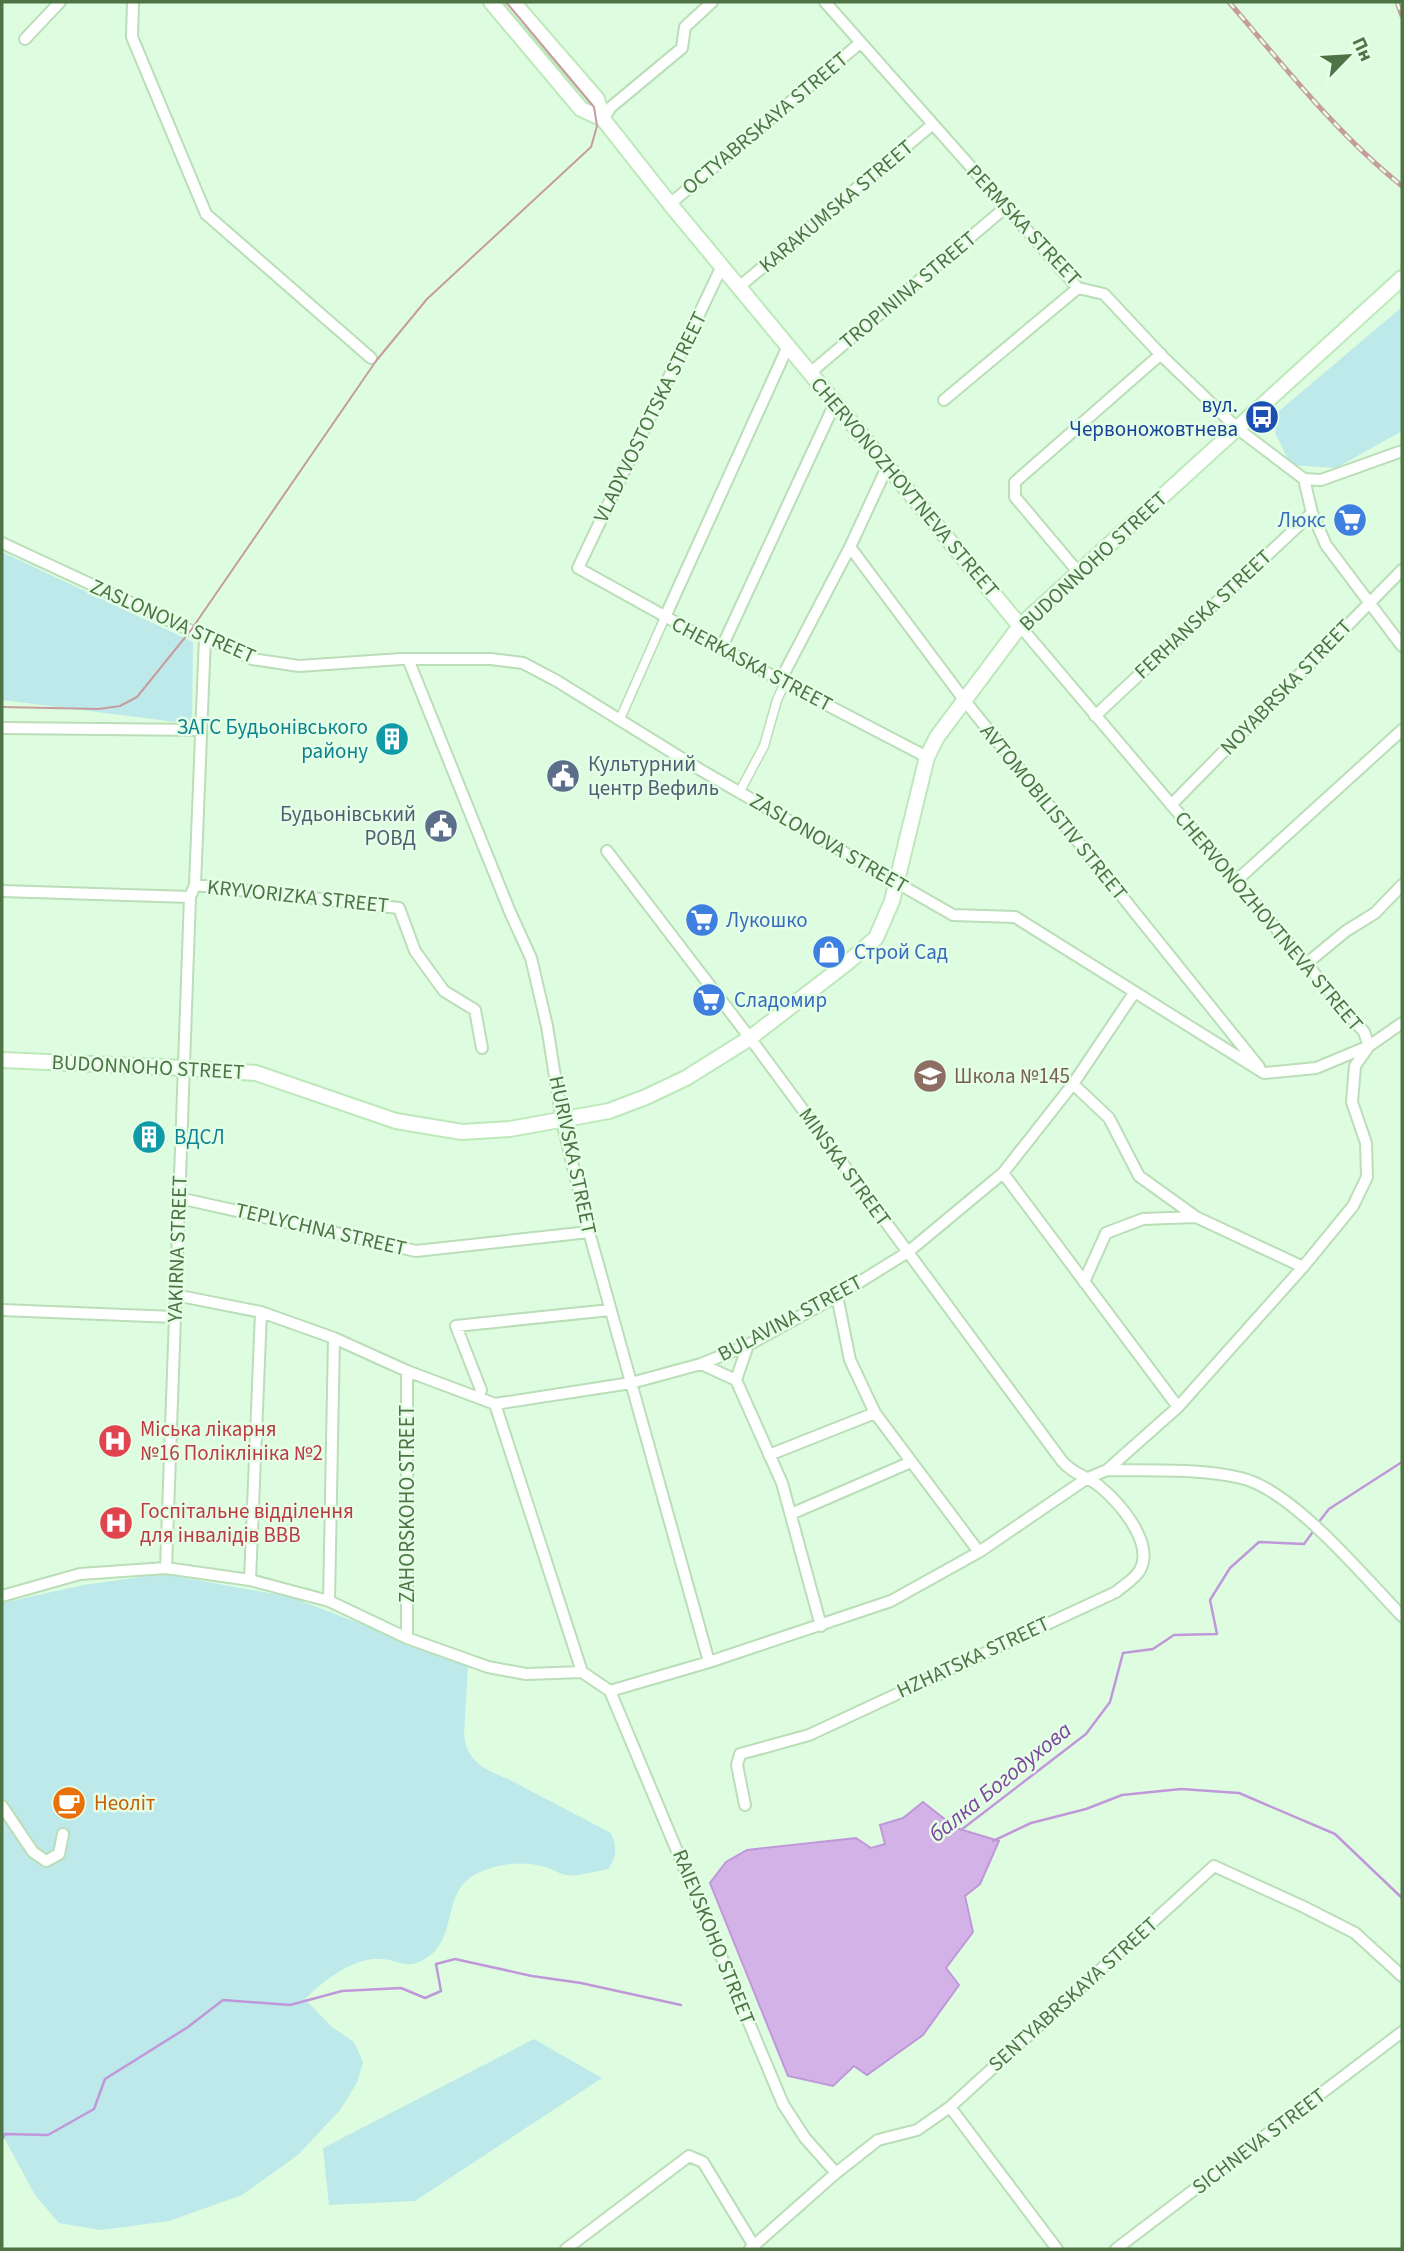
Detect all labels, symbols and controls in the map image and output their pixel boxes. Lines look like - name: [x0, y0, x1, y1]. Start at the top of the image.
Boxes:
- north arrow: [1313, 21, 1383, 91]
- text: Пн: [1345, 33, 1379, 66]
- street label: OCTYABRSKAYA STREET: [675, 44, 855, 202]
- street label: KARAKUMSKA STREET: [752, 132, 920, 280]
- street label: PERMSKA STREET: [960, 158, 1088, 292]
- street label: TROPININA STREET: [833, 224, 983, 356]
- street label: VLADYVOSTOTSKA STREET: [586, 307, 714, 527]
- street label: CHERVONOZHOVTNEVA STREET: [804, 370, 1006, 604]
- place label: вул. Червоножовтнева: [1069, 390, 1238, 444]
- bus stop icon: вул. Червоножовтнева: [1243, 398, 1281, 436]
- street label: BUDONNOHO STREET: [1012, 484, 1174, 638]
- supermarket icon: Люкс: [1331, 501, 1369, 539]
- place label: Люкс: [1278, 505, 1326, 535]
- street label: FERHANSKA STREET: [1128, 542, 1278, 686]
- street label: ZASLONOVA STREET: [85, 571, 261, 671]
- street label: CHERKASKA STREET: [666, 609, 838, 719]
- street label: NOYABRSKA STREET: [1213, 612, 1359, 762]
- place label: ЗАГС Будьонівського району: [177, 712, 368, 766]
- street label: AVTOMOBILISTIV STREET: [973, 717, 1135, 907]
- building icon: ЗАГС Будьонівського району: [373, 720, 411, 758]
- place label: Культурний центр Вефиль: [588, 749, 719, 803]
- public building icon: Культурний центр Вефиль: [544, 757, 582, 795]
- street label: ZASLONOVA STREET: [744, 785, 914, 901]
- place label: Будьонівський РОВД: [280, 799, 416, 853]
- street label: CHERVONOZHOVTNEVA STREET: [1168, 804, 1370, 1038]
- public building icon: Будьонівський РОВД: [422, 807, 460, 845]
- street label: KRYVORIZKA STREET: [206, 872, 390, 920]
- supermarket icon: Лукошко: [683, 901, 721, 939]
- place label: Лукошко: [726, 905, 808, 935]
- shop icon: Строй Сад: [810, 933, 848, 971]
- place label: Строй Сад: [854, 937, 948, 967]
- supermarket icon: Сладомир: [690, 981, 728, 1019]
- place label: Сладомир: [734, 985, 827, 1015]
- street label: BUDONNOHO STREET: [51, 1047, 245, 1087]
- school or university icon: Школа №145: [911, 1057, 949, 1095]
- place label: Школа №145: [954, 1061, 1070, 1091]
- street label: HURIVSKA STREET: [542, 1073, 604, 1237]
- street label: MINSKA STREET: [792, 1101, 898, 1233]
- building icon: ВДСЛ: [130, 1118, 168, 1156]
- place label: ВДСЛ: [174, 1122, 225, 1152]
- street label: YAKIRNA STREET: [159, 1175, 195, 1324]
- street label: TEPLYCHNA STREET: [232, 1195, 410, 1263]
- street label: BULAVINA STREET: [712, 1267, 868, 1369]
- street label: ZAHORSKOHO STREET: [392, 1405, 422, 1603]
- place label: Міська лікарня №16 Поліклініка №2: [140, 1414, 323, 1468]
- hospital icon: Міська лікарня №16 Поліклініка №2: [96, 1422, 134, 1460]
- place label: Госпітальне відділення для інвалідів ВВВ: [140, 1496, 354, 1550]
- hospital icon: Госпітальне відділення для інвалідів ВВВ: [97, 1504, 135, 1542]
- street label: HZHATSKA STREET: [892, 1608, 1054, 1706]
- water label: балка Богодухова: [921, 1714, 1079, 1850]
- cafe icon: Неоліт: [50, 1784, 88, 1822]
- place label: Неоліт: [94, 1788, 156, 1818]
- street label: RAIEVSKOHO STREET: [665, 1845, 763, 2029]
- street label: SENTYABRSKAYA STREET: [982, 1910, 1164, 2078]
- street label: SICHNEVA STREET: [1186, 2081, 1332, 2201]

